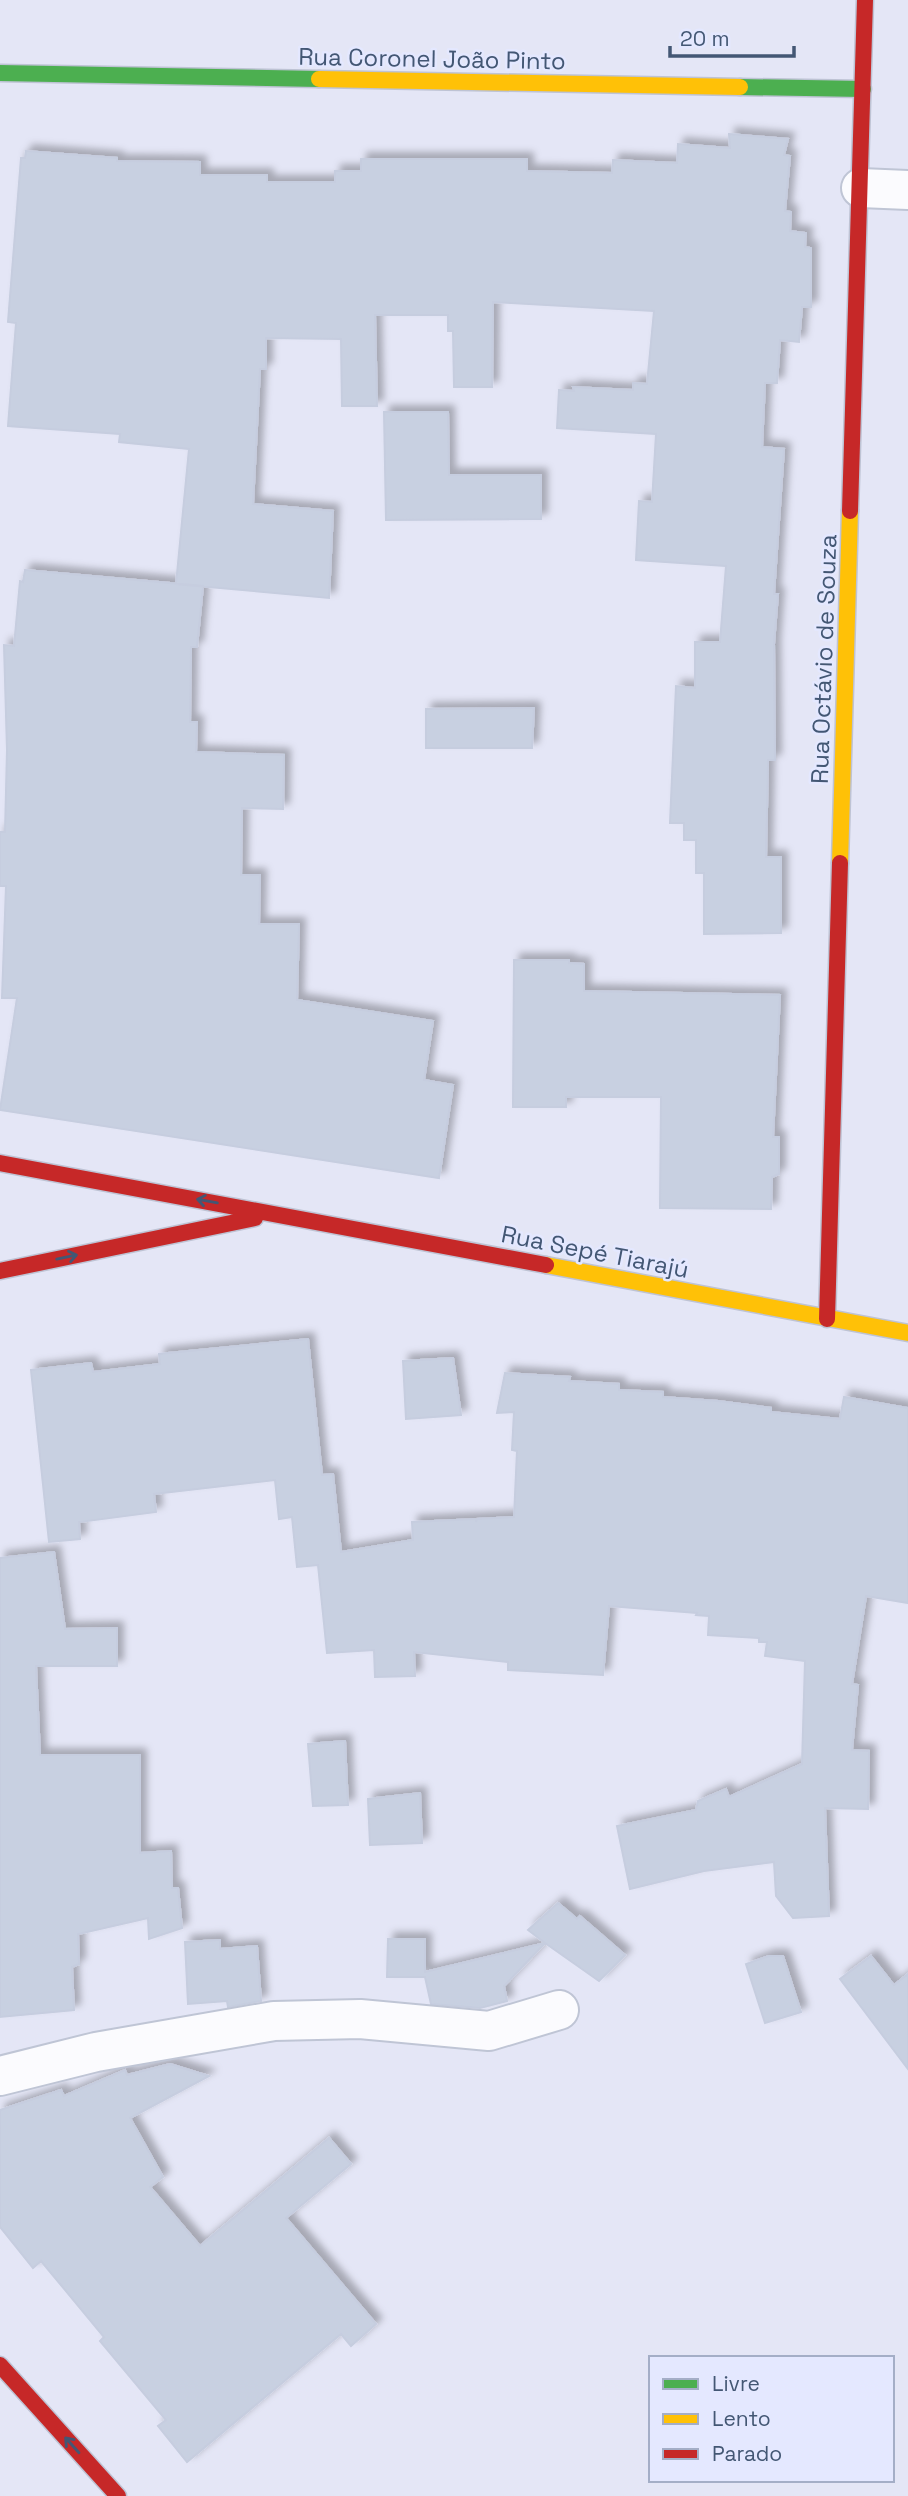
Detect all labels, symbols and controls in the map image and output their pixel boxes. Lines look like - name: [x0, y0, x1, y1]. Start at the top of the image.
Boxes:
- scale bar: [670, 14, 794, 58]
- text: 20 m: [680, 25, 730, 52]
- street label: Rua Coronel João Pinto: [298, 41, 566, 76]
- street label: Rua Octávio de Souza: [804, 533, 843, 784]
- one-way arrow: [196, 1194, 219, 1207]
- street label: Rua Sepé Tiarajú: [499, 1218, 692, 1285]
- one-way arrow: [55, 1250, 78, 1264]
- legend: [649, 2356, 894, 2482]
- text: Livre: [712, 2370, 760, 2397]
- text: Lento: [712, 2405, 771, 2432]
- one-way arrow: [64, 2436, 80, 2454]
- text: Parado: [712, 2440, 782, 2467]

